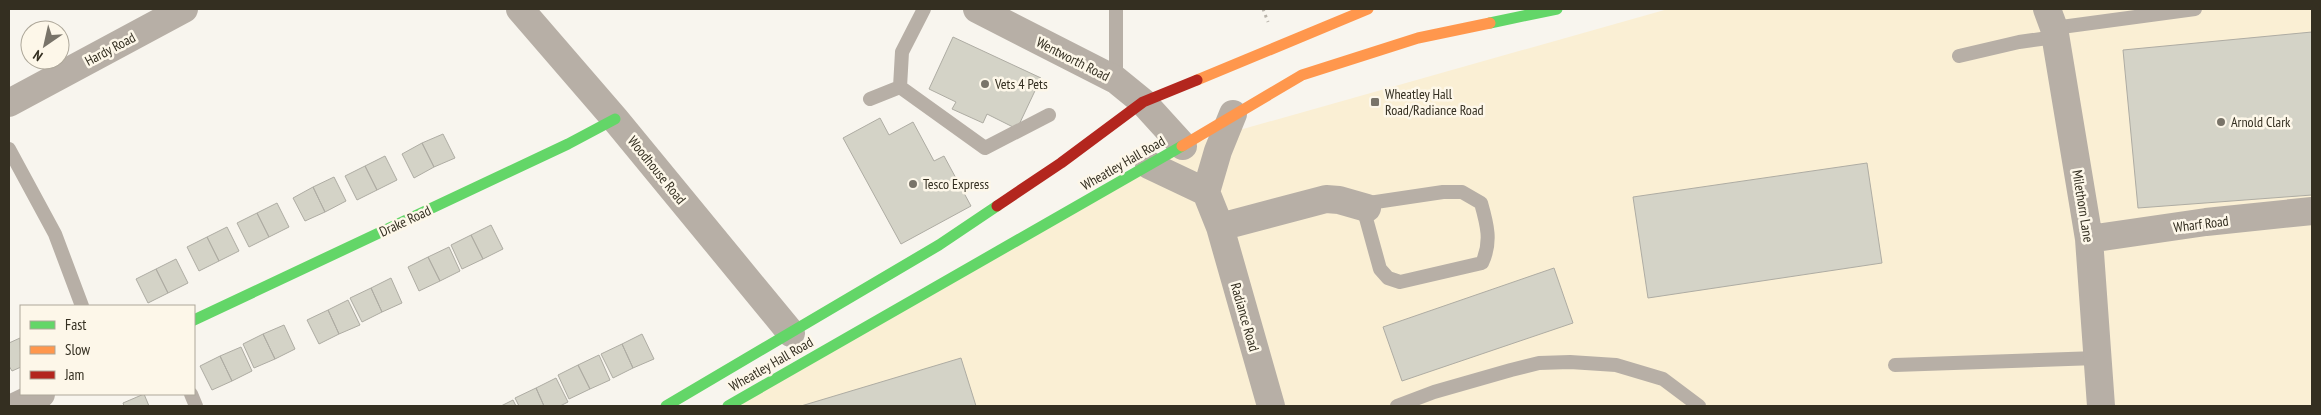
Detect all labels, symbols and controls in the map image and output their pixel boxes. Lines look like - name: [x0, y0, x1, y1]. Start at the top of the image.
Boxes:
- north arrow: [20, 20, 70, 70]
- street label: Hardy Road: [82, 28, 138, 70]
- street label: Wentworth Road: [1033, 33, 1113, 85]
- text: N: [30, 46, 46, 65]
- place label: Vets 4 Pets: [994, 75, 1048, 93]
- marker: Vets 4 Pets: [979, 78, 991, 90]
- place label: Wheatley Hall Road/Radiance Road: [1385, 85, 1484, 119]
- marker: Wheatley Hall Road/Radiance Road: [1369, 96, 1381, 108]
- place label: Arnold Clark: [2231, 113, 2291, 131]
- marker: Arnold Clark: [2215, 116, 2227, 128]
- street label: Woodhouse Road: [624, 132, 690, 208]
- street label: Wheatley Hall Road: [1078, 132, 1168, 194]
- street label: Milethorn Lane: [2068, 168, 2098, 244]
- place label: Tesco Express: [923, 175, 989, 193]
- marker: Tesco Express: [907, 178, 919, 190]
- street label: Drake Road: [376, 201, 434, 241]
- street label: Wharf Road: [2172, 212, 2230, 236]
- street label: Radiance Road: [1227, 281, 1263, 353]
- legend: [20, 305, 195, 395]
- text: Fast: [65, 315, 86, 334]
- street label: Wheatley Hall Road: [726, 333, 816, 395]
- text: Slow: [65, 340, 90, 359]
- text: Jam: [64, 365, 84, 384]

